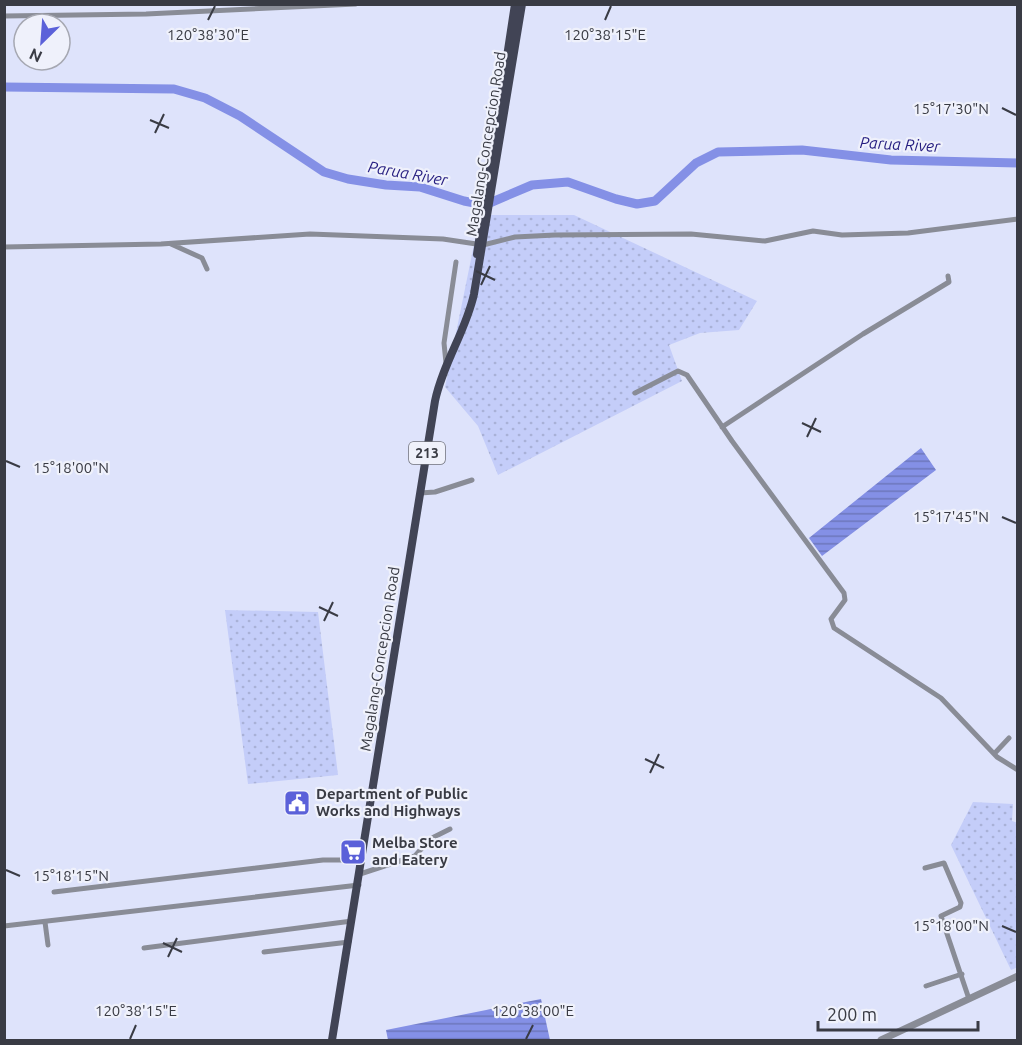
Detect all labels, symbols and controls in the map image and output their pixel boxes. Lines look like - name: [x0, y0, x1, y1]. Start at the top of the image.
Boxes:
- north arrow: [12, 12, 72, 72]
- text: 120°38'30"E: [167, 26, 249, 43]
- text: 120°38'15"E: [564, 26, 646, 43]
- text: N: [26, 45, 45, 66]
- street label: Magalang-Concepcion Road: [463, 50, 509, 238]
- text: 15°17'30"N: [913, 100, 989, 117]
- water label: Parua River: [859, 133, 942, 155]
- water label: Parua River: [367, 157, 450, 189]
- road number: 213: [409, 442, 445, 464]
- text: 15°18'00"N: [33, 459, 109, 476]
- text: 15°17'45"N: [913, 508, 989, 525]
- street label: Magalang-Concepcion Road: [357, 565, 403, 753]
- place label: Department of Public Works and Highways: [316, 785, 468, 819]
- public building icon: Department of Public Works and Highways: [282, 788, 312, 818]
- place label: Melba Store and Eatery: [372, 834, 458, 868]
- supermarket icon: Melba Store and Eatery: [338, 837, 368, 867]
- text: 15°18'15"N: [33, 867, 109, 884]
- text: 15°18'00"N: [913, 917, 989, 934]
- scale bar: [818, 994, 978, 1032]
- text: 120°38'15"E: [95, 1002, 177, 1019]
- text: 120°38'00"E: [492, 1002, 574, 1019]
- text: 200 m: [827, 1004, 877, 1024]

